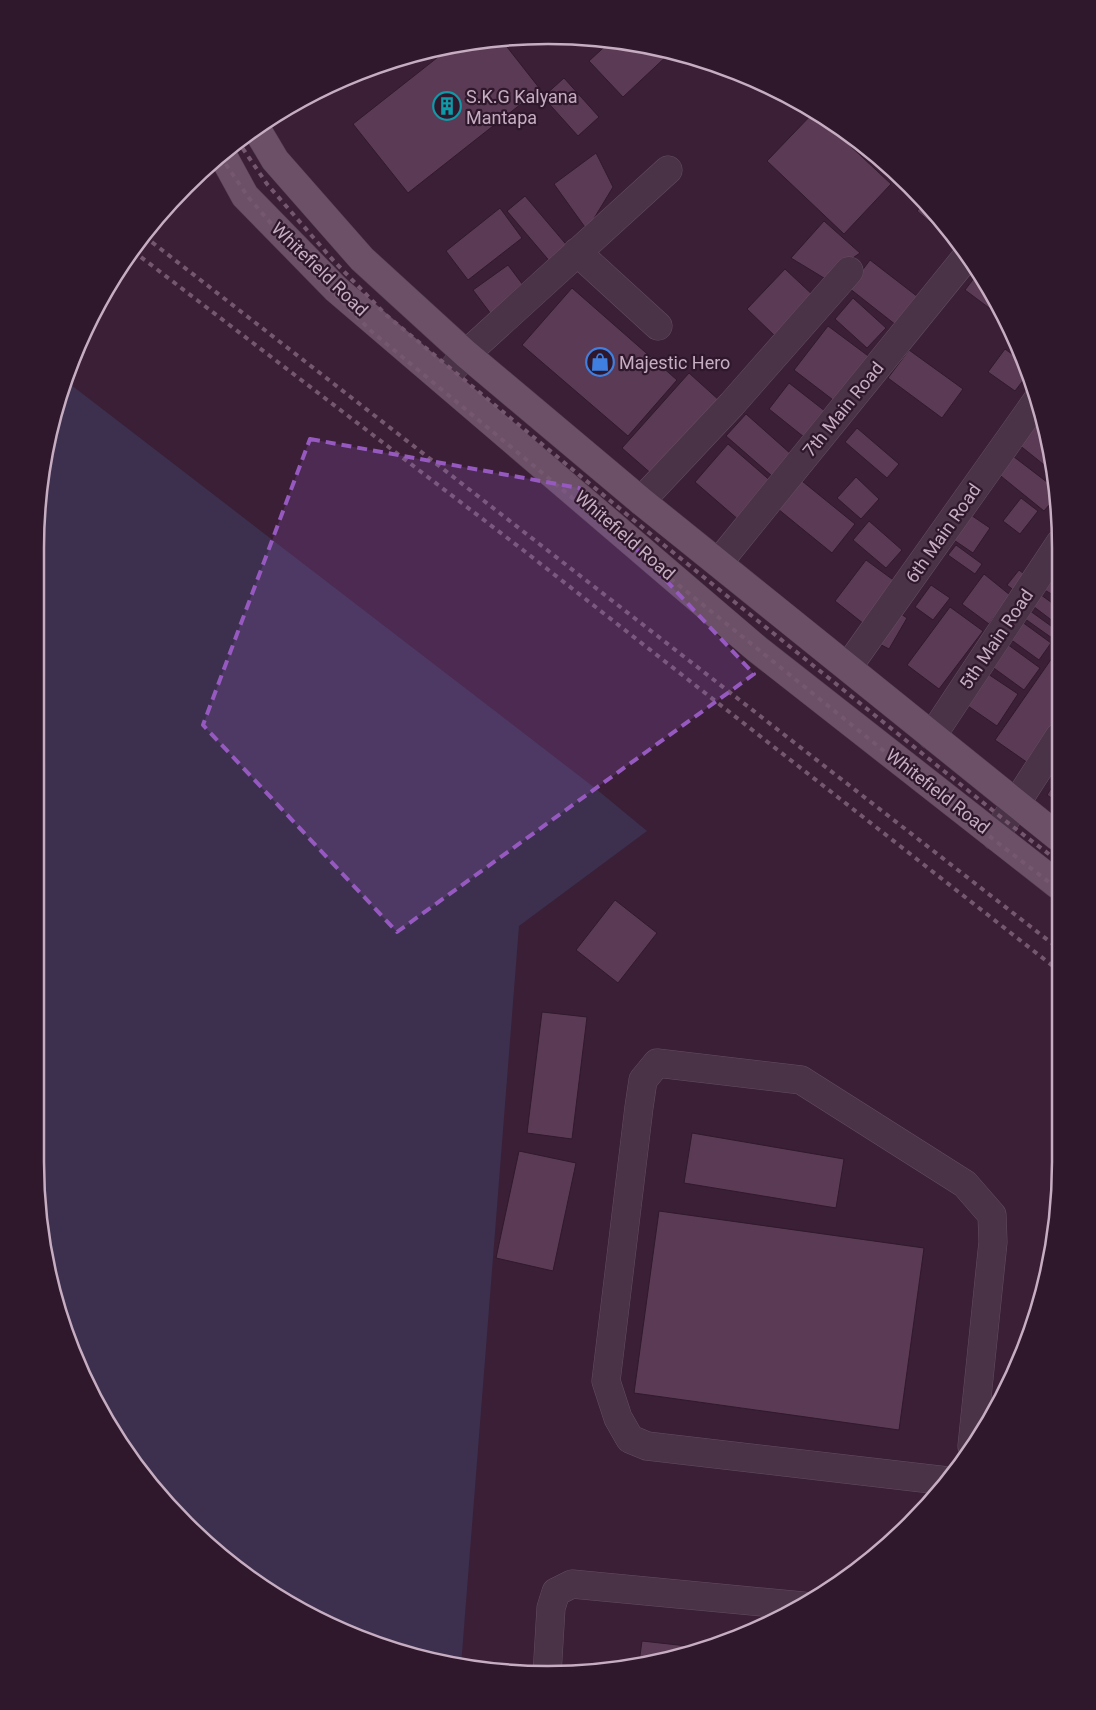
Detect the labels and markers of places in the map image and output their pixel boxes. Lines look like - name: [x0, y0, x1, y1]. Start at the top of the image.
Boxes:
- place label: S.K.G Kalyana Mantapa: [466, 86, 578, 128]
- building icon: S.K.G Kalyana Mantapa: [432, 91, 462, 121]
- shop icon: Majestic Hero: [585, 347, 615, 377]
- place label: Majestic Hero: [619, 352, 730, 373]

